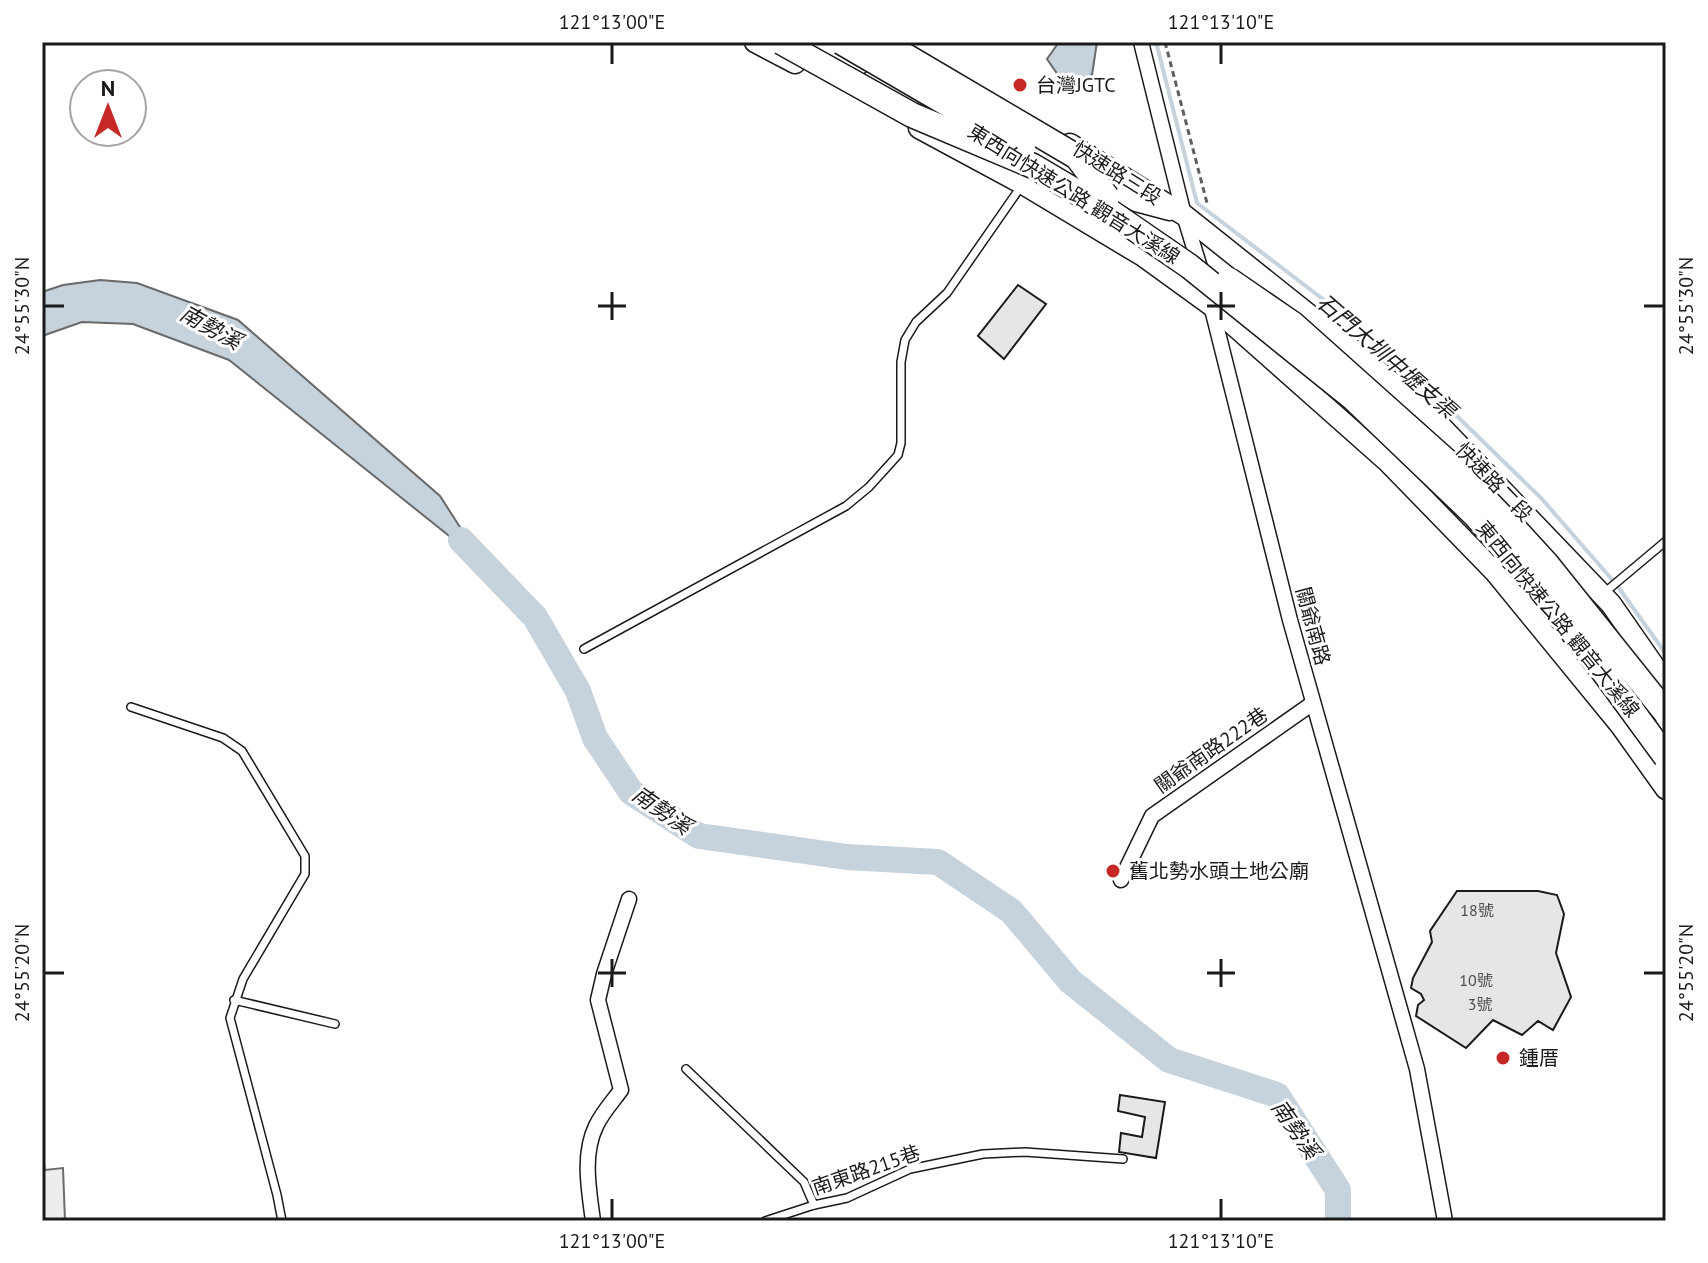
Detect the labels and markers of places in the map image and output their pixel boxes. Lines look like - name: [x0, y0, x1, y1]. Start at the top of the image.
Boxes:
- place label: 台灣JGTC: [1036, 72, 1116, 98]
- marker: 台灣JGTC: [1011, 76, 1029, 94]
- place label: 舊北勢水頭土地公廟: [1129, 858, 1309, 884]
- marker: 舊北勢水頭土地公廟: [1104, 862, 1122, 880]
- place label: 鍾厝: [1519, 1045, 1559, 1071]
- marker: 鍾厝: [1494, 1049, 1512, 1067]

